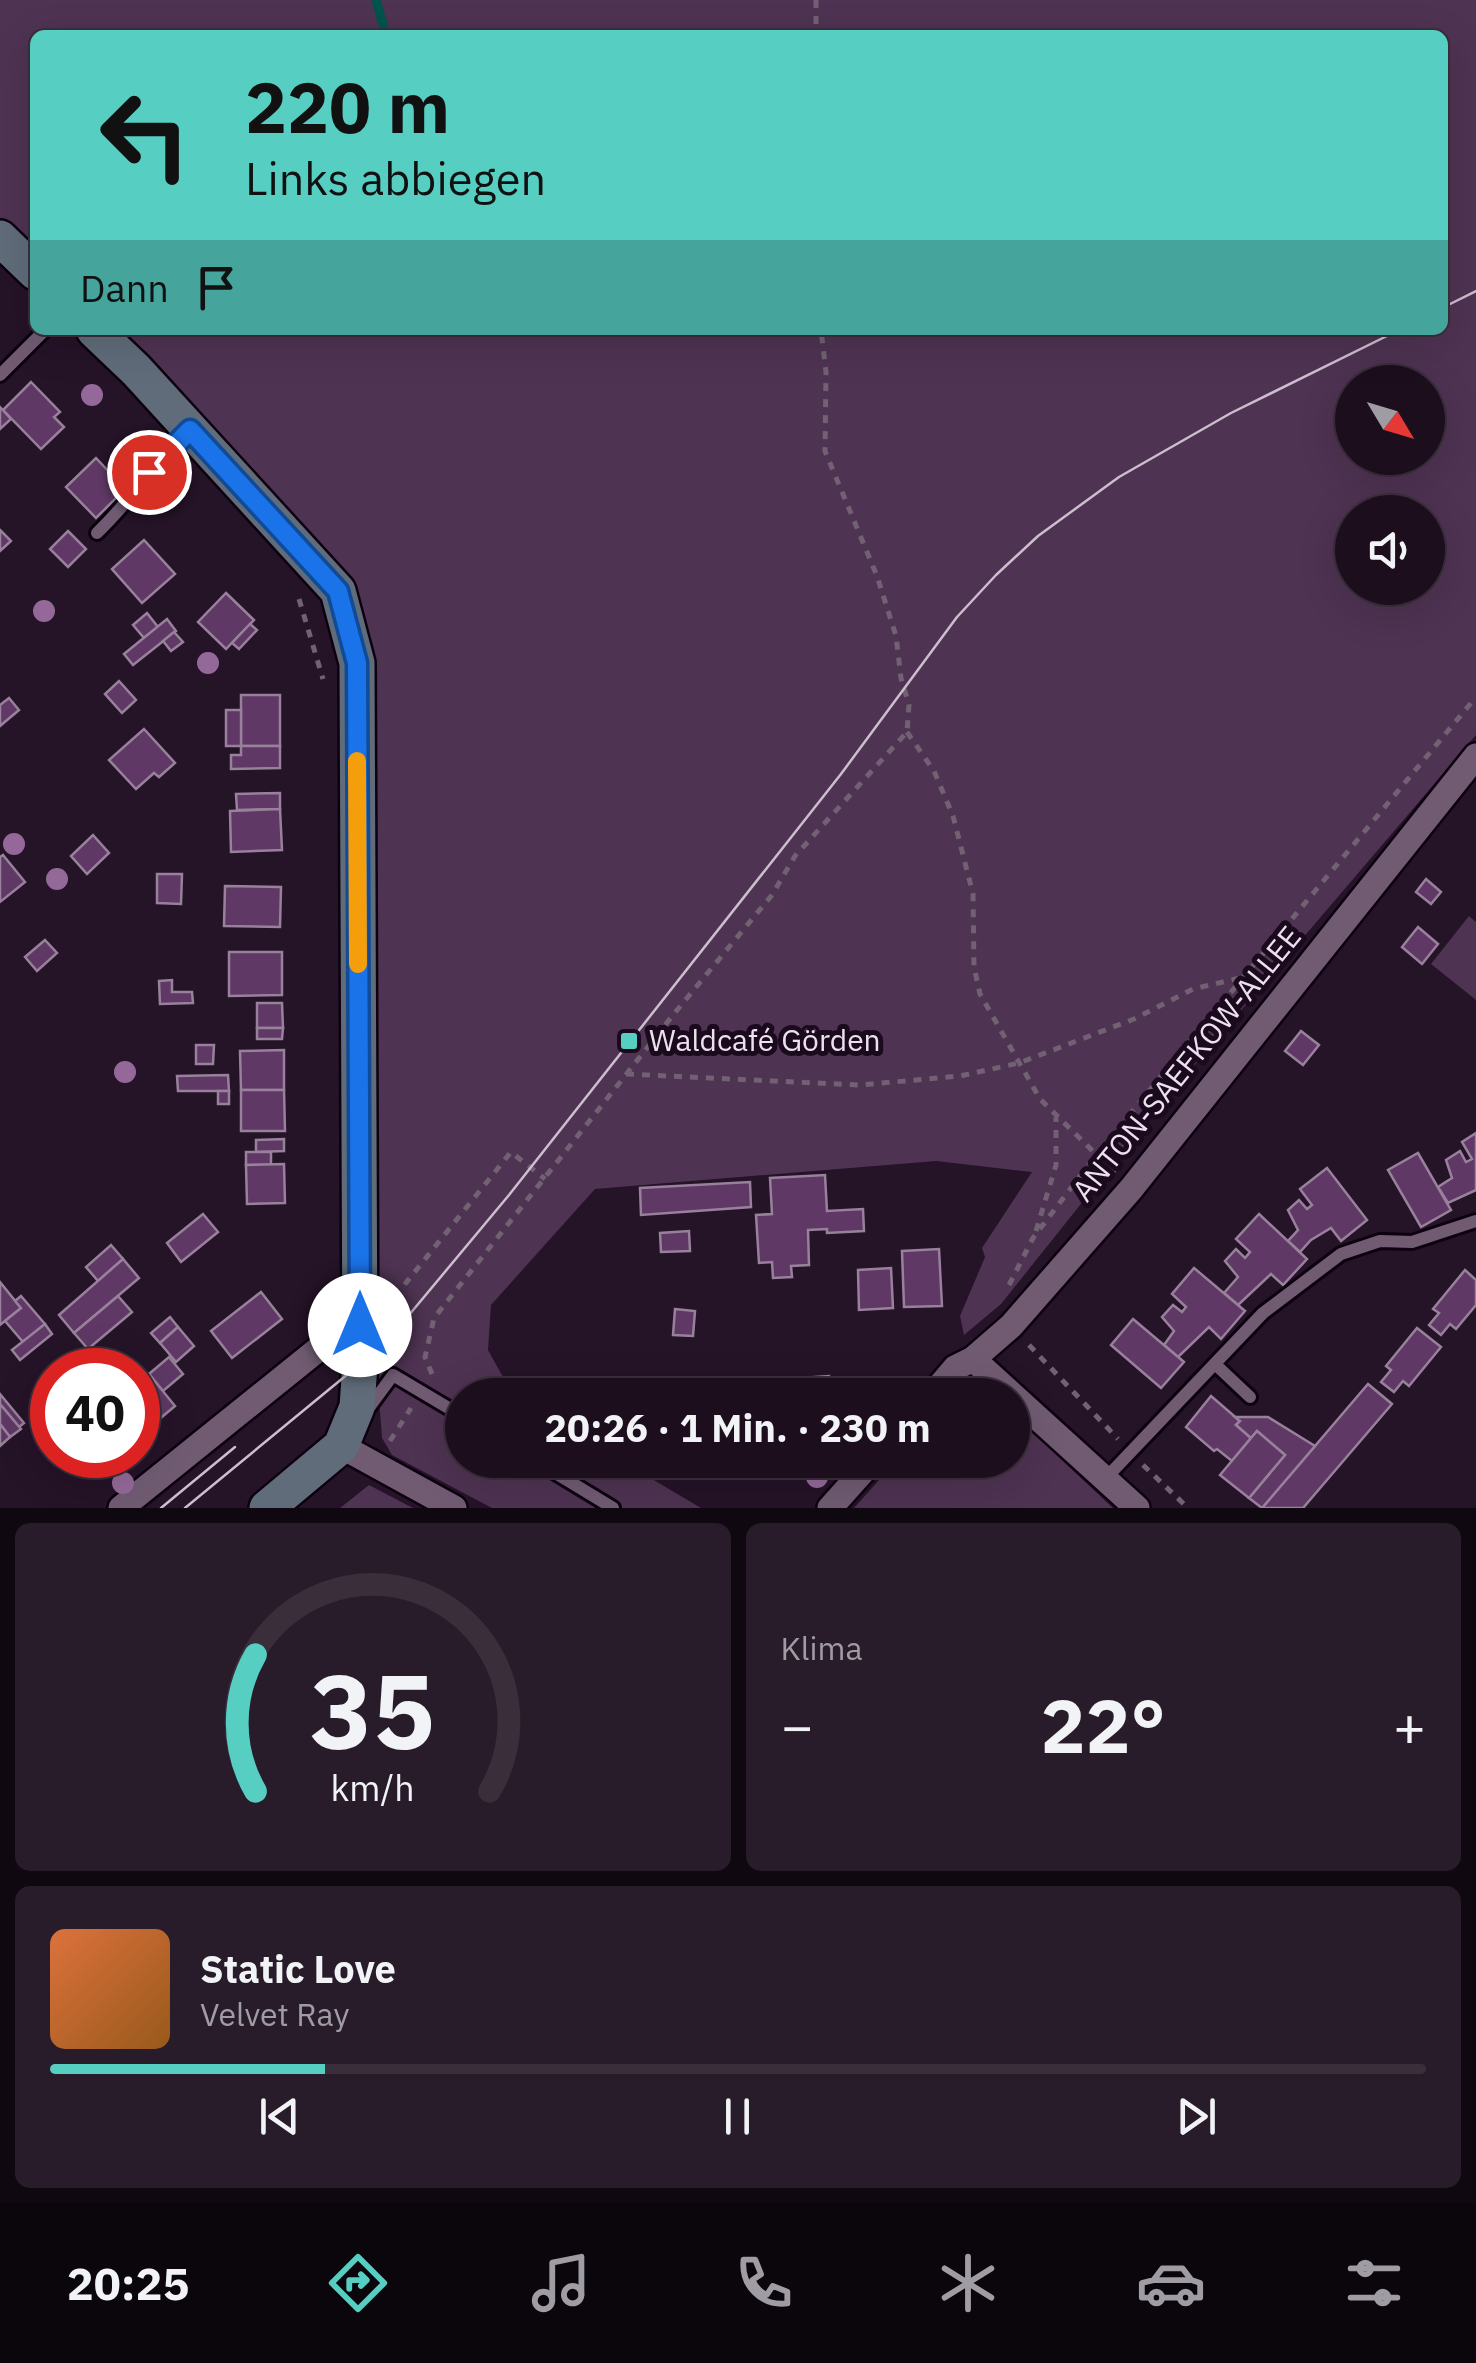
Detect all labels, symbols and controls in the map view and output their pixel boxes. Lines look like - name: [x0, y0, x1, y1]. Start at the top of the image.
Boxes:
- text: 220 m: [245, 61, 450, 152]
- icon: left: [80, 70, 210, 200]
- text: Links abbiegen: [245, 149, 546, 207]
- icon: arrive: [189, 260, 244, 315]
- text: Dann: [80, 263, 169, 312]
- north arrow: [1335, 365, 1445, 475]
- map controls: [1335, 365, 1445, 605]
- pin: [107, 430, 192, 515]
- icon: arrive: [122, 445, 177, 500]
- button: sound: [1335, 495, 1445, 605]
- street label: ANTON-SAEFKOW-ALLEE: [1063, 917, 1309, 1209]
- place label: Waldcafé Görden: [649, 1020, 881, 1059]
- marker: Waldcafé Görden: [618, 1030, 640, 1052]
- position arrow: [308, 1273, 412, 1377]
- speed limit sign: 40: [30, 1348, 160, 1478]
- text: 20:26 · 1 Min. · 230 m: [544, 1403, 931, 1452]
- text: Klima: [781, 1627, 863, 1669]
- text: 35: [310, 1642, 435, 1778]
- text: 22°: [1041, 1676, 1166, 1774]
- text: −: [781, 1690, 814, 1761]
- text: +: [1393, 1690, 1426, 1761]
- text: km/h: [331, 1764, 415, 1811]
- text: Static Love: [200, 1944, 396, 1993]
- text: Velvet Ray: [200, 1993, 349, 2035]
- icon: previous: [252, 2089, 307, 2144]
- icon: pause: [710, 2089, 765, 2144]
- icon: next: [1169, 2089, 1224, 2144]
- icon: directions: [323, 2248, 393, 2318]
- icon: music: [526, 2248, 596, 2318]
- icon: phone: [729, 2248, 799, 2318]
- icon: climate: [933, 2248, 1003, 2318]
- icon: car: [1136, 2248, 1206, 2318]
- icon: filters: [1339, 2248, 1409, 2318]
- text: 20:25: [67, 2254, 190, 2312]

